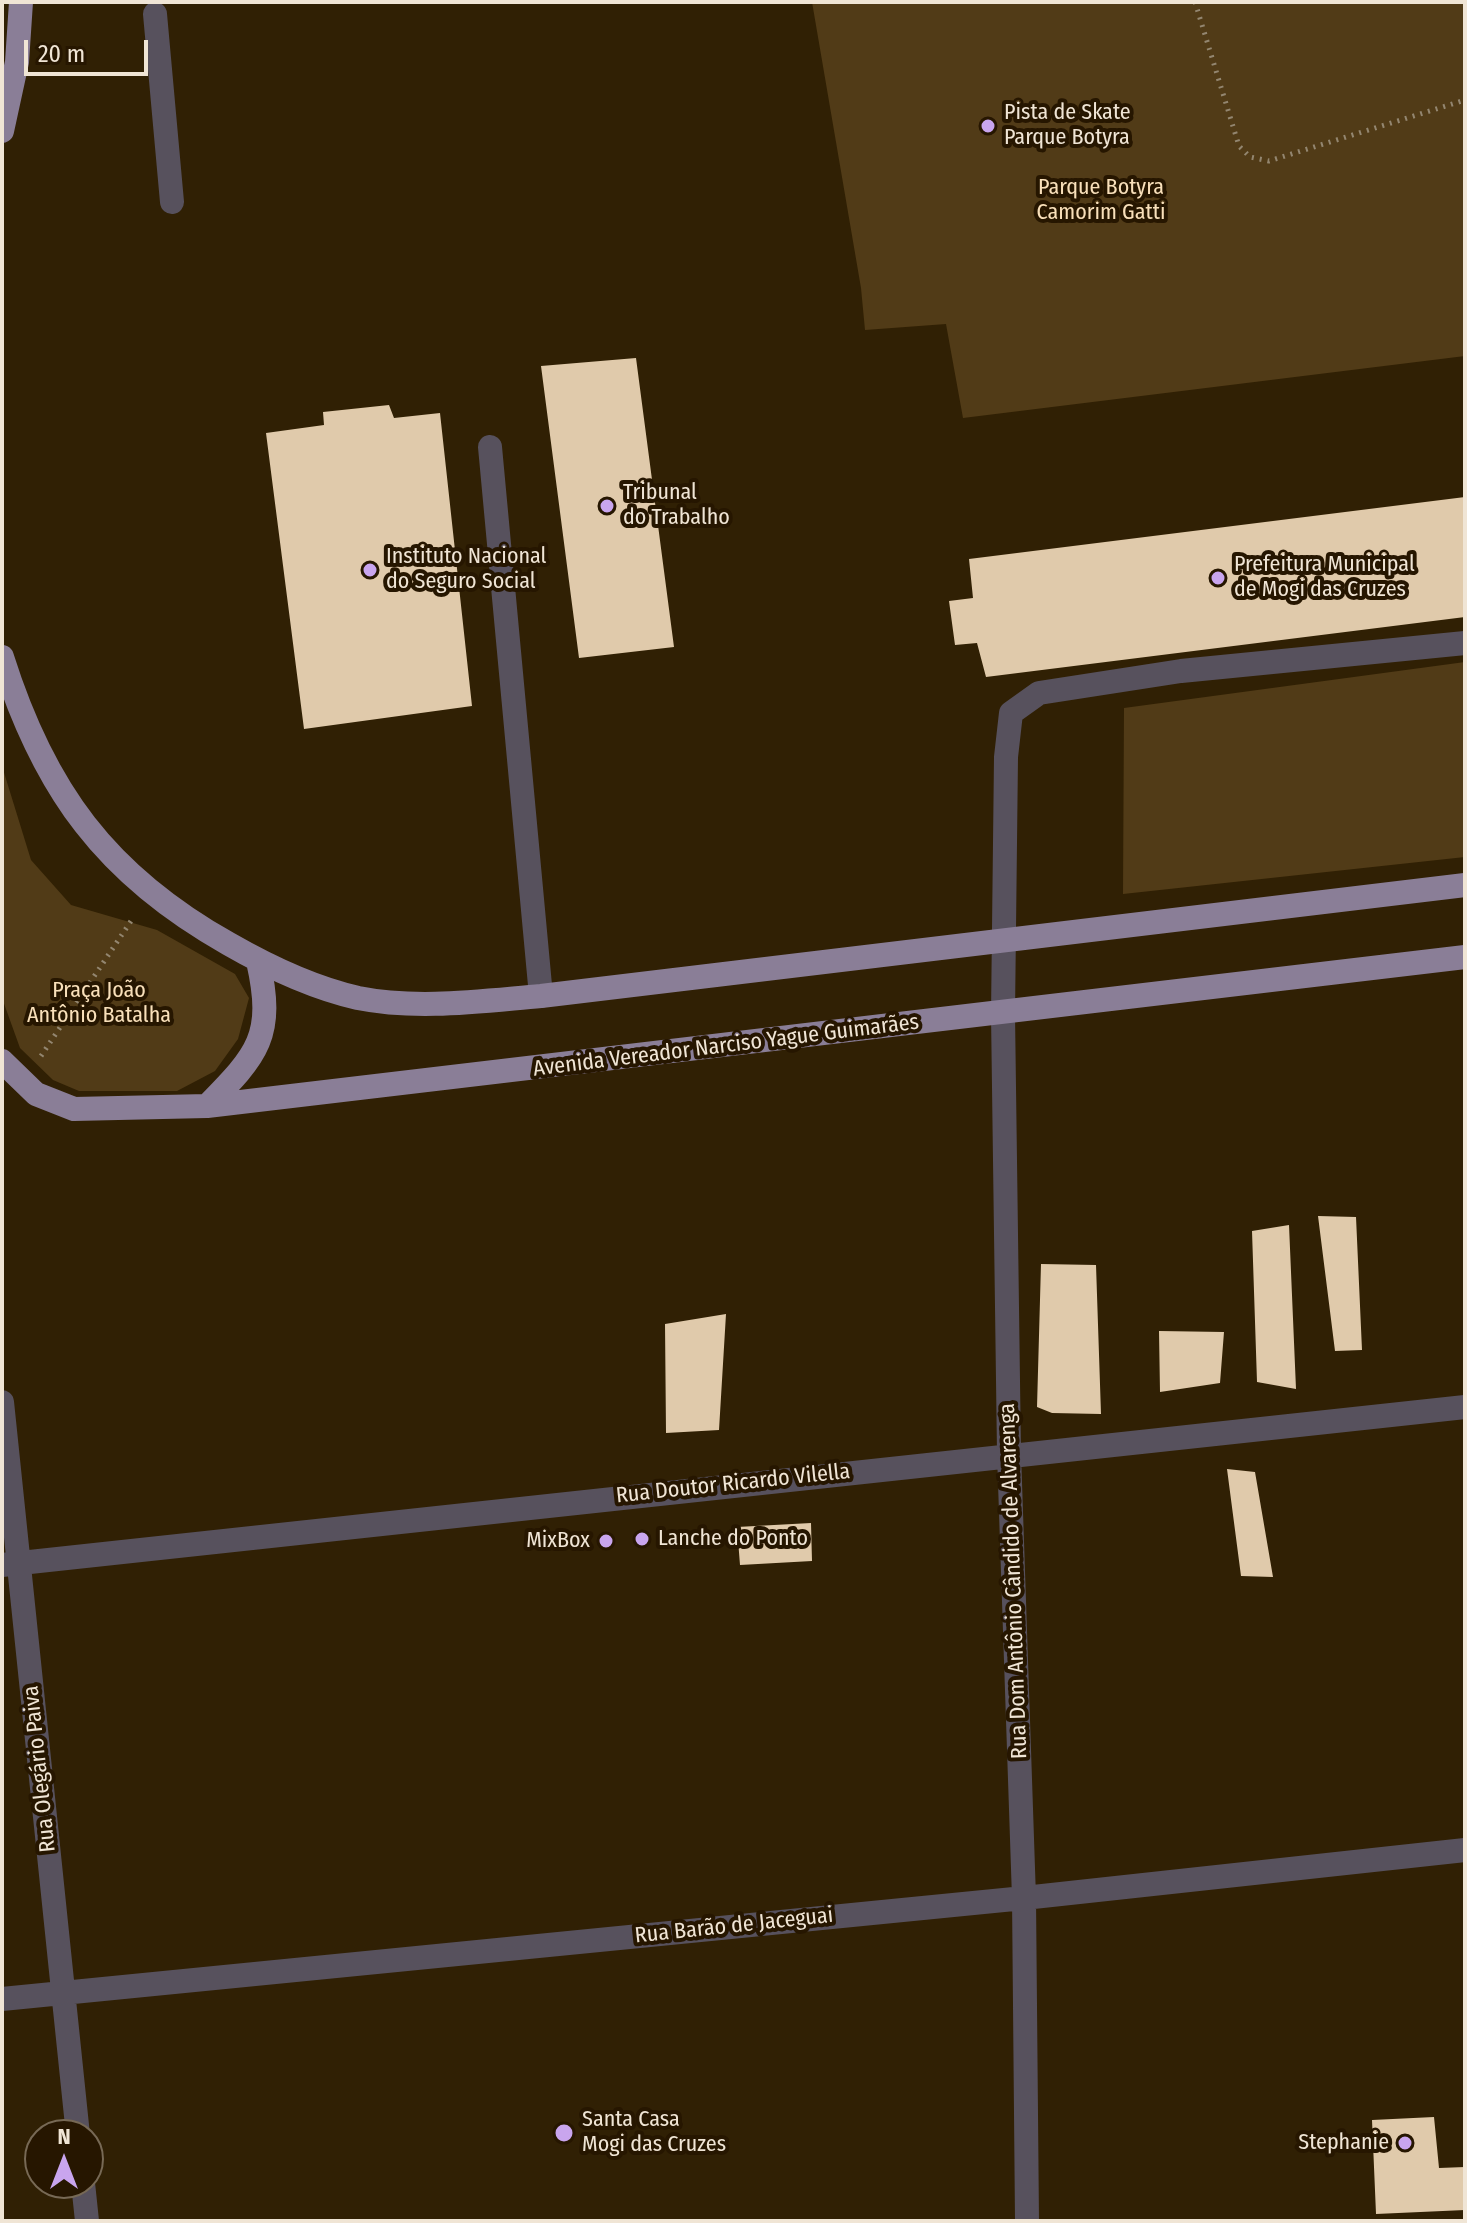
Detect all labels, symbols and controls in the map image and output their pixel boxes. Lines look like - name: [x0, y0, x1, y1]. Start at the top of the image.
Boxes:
- scale bar: [28, 24, 152, 74]
- text: 20 m: [38, 40, 85, 68]
- place label: Pista de Skate Parque Botyra: [1004, 100, 1131, 152]
- marker: Pista de Skate Parque Botyra: [979, 117, 997, 135]
- park label: Parque Botyra Camorim Gatti: [1037, 175, 1165, 226]
- place label: Tribunal do Trabalho: [623, 480, 730, 532]
- marker: Tribunal do Trabalho: [598, 497, 616, 515]
- place label: Instituto Nacional do Seguro Social: [386, 544, 546, 596]
- place label: Prefeitura Municipal de Mogi das Cruzes: [1234, 552, 1415, 604]
- marker: Instituto Nacional do Seguro Social: [361, 561, 379, 579]
- marker: Prefeitura Municipal de Mogi das Cruzes: [1209, 569, 1227, 587]
- park label: Praça João Antônio Batalha: [27, 978, 171, 1030]
- street label: Avenida Vereador Narciso Yague Guimarães: [532, 1009, 920, 1083]
- street label: Rua Dom Antônio Cândido de Alvarenga: [995, 1403, 1033, 1759]
- street label: Rua Doutor Ricardo Vilella: [615, 1459, 851, 1509]
- place label: Lanche do Ponto: [658, 1526, 808, 1552]
- place label: MixBox: [526, 1528, 590, 1554]
- marker: Lanche do Ponto: [633, 1530, 651, 1548]
- marker: MixBox: [597, 1532, 615, 1550]
- street label: Rua Olegário Paiva: [18, 1684, 62, 1854]
- street label: Rua Barão de Jaceguai: [634, 1902, 834, 1950]
- place label: Santa Casa Mogi das Cruzes: [582, 2107, 726, 2158]
- north arrow: [24, 2119, 104, 2199]
- marker: Santa Casa Mogi das Cruzes: [553, 2122, 575, 2144]
- text: N: [57, 2123, 71, 2150]
- place label: Stephanie: [1298, 2130, 1389, 2156]
- marker: Stephanie: [1396, 2134, 1414, 2152]

